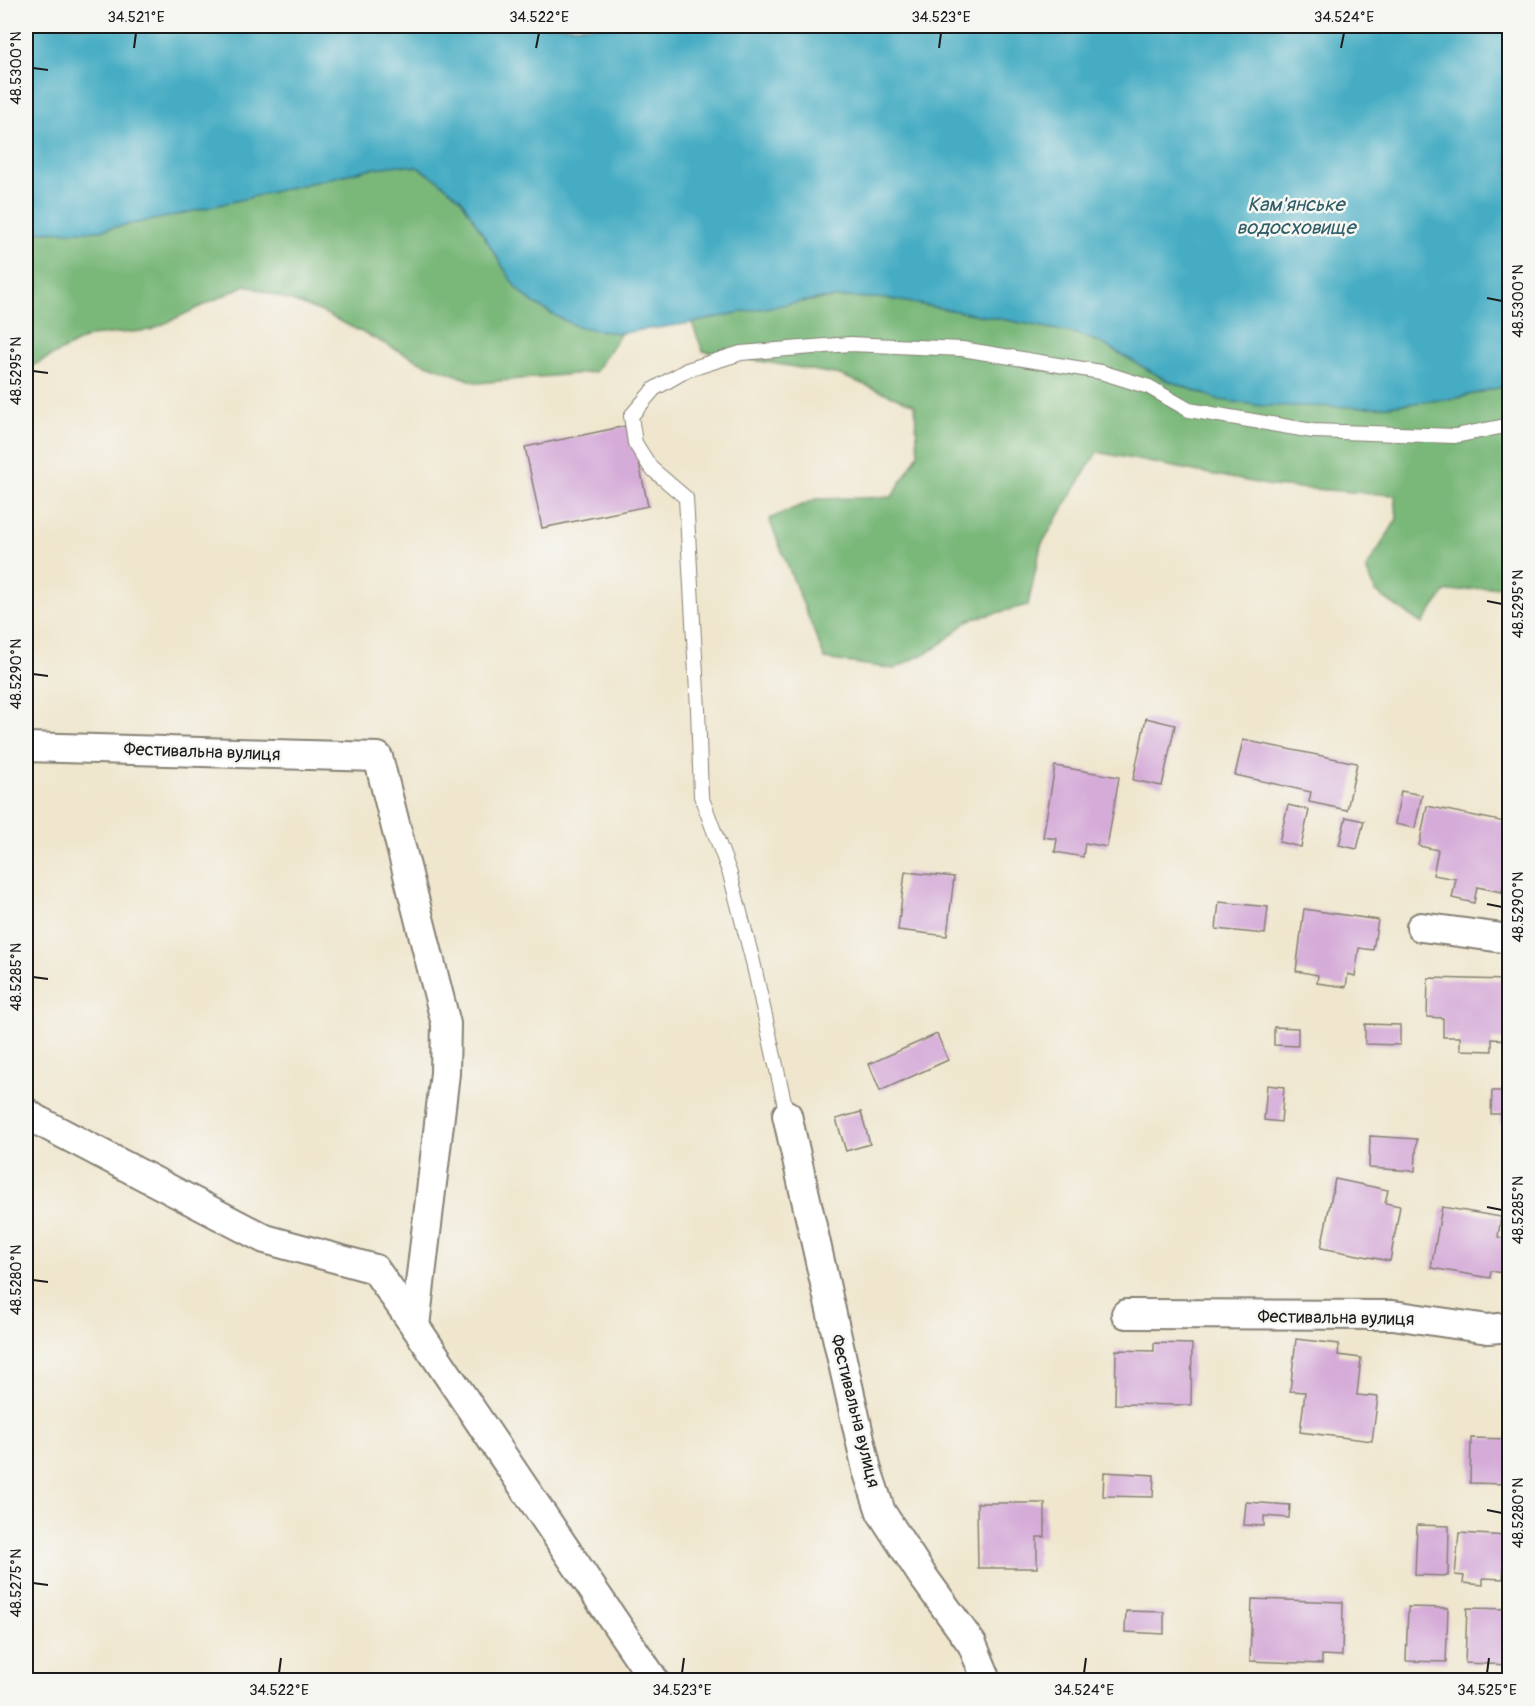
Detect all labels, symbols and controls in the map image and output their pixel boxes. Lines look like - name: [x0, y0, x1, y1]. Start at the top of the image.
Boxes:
- text: 34.521°E: [107, 8, 165, 27]
- text: 34.522°E: [509, 8, 569, 27]
- text: 34.523°E: [911, 8, 971, 27]
- text: 34.524°E: [1314, 8, 1374, 27]
- text: 48.5300°N: [7, 31, 26, 105]
- water label: Кам'янське водосховище: [1237, 192, 1358, 240]
- text: 48.5300°N: [1509, 264, 1528, 338]
- text: 48.5295°N: [7, 337, 26, 405]
- text: 48.5295°N: [1509, 570, 1528, 638]
- text: 48.5290°N: [7, 639, 26, 709]
- street label: Фестивальна вулиця: [123, 738, 281, 766]
- text: 48.5290°N: [1509, 872, 1528, 942]
- text: 48.5285°N: [7, 943, 26, 1011]
- text: 48.5285°N: [1509, 1176, 1528, 1244]
- text: 48.5280°N: [7, 1245, 26, 1315]
- street label: Фестивальна вулиця: [1257, 1305, 1415, 1331]
- street label: Фестивальна вулиця: [825, 1332, 885, 1490]
- text: 48.5280°N: [1509, 1478, 1528, 1548]
- text: 48.5275°N: [7, 1549, 26, 1617]
- text: 34.522°E: [249, 1681, 309, 1700]
- text: 34.523°E: [652, 1681, 712, 1700]
- text: 34.524°E: [1054, 1681, 1114, 1700]
- text: 34.525°E: [1457, 1681, 1517, 1700]

